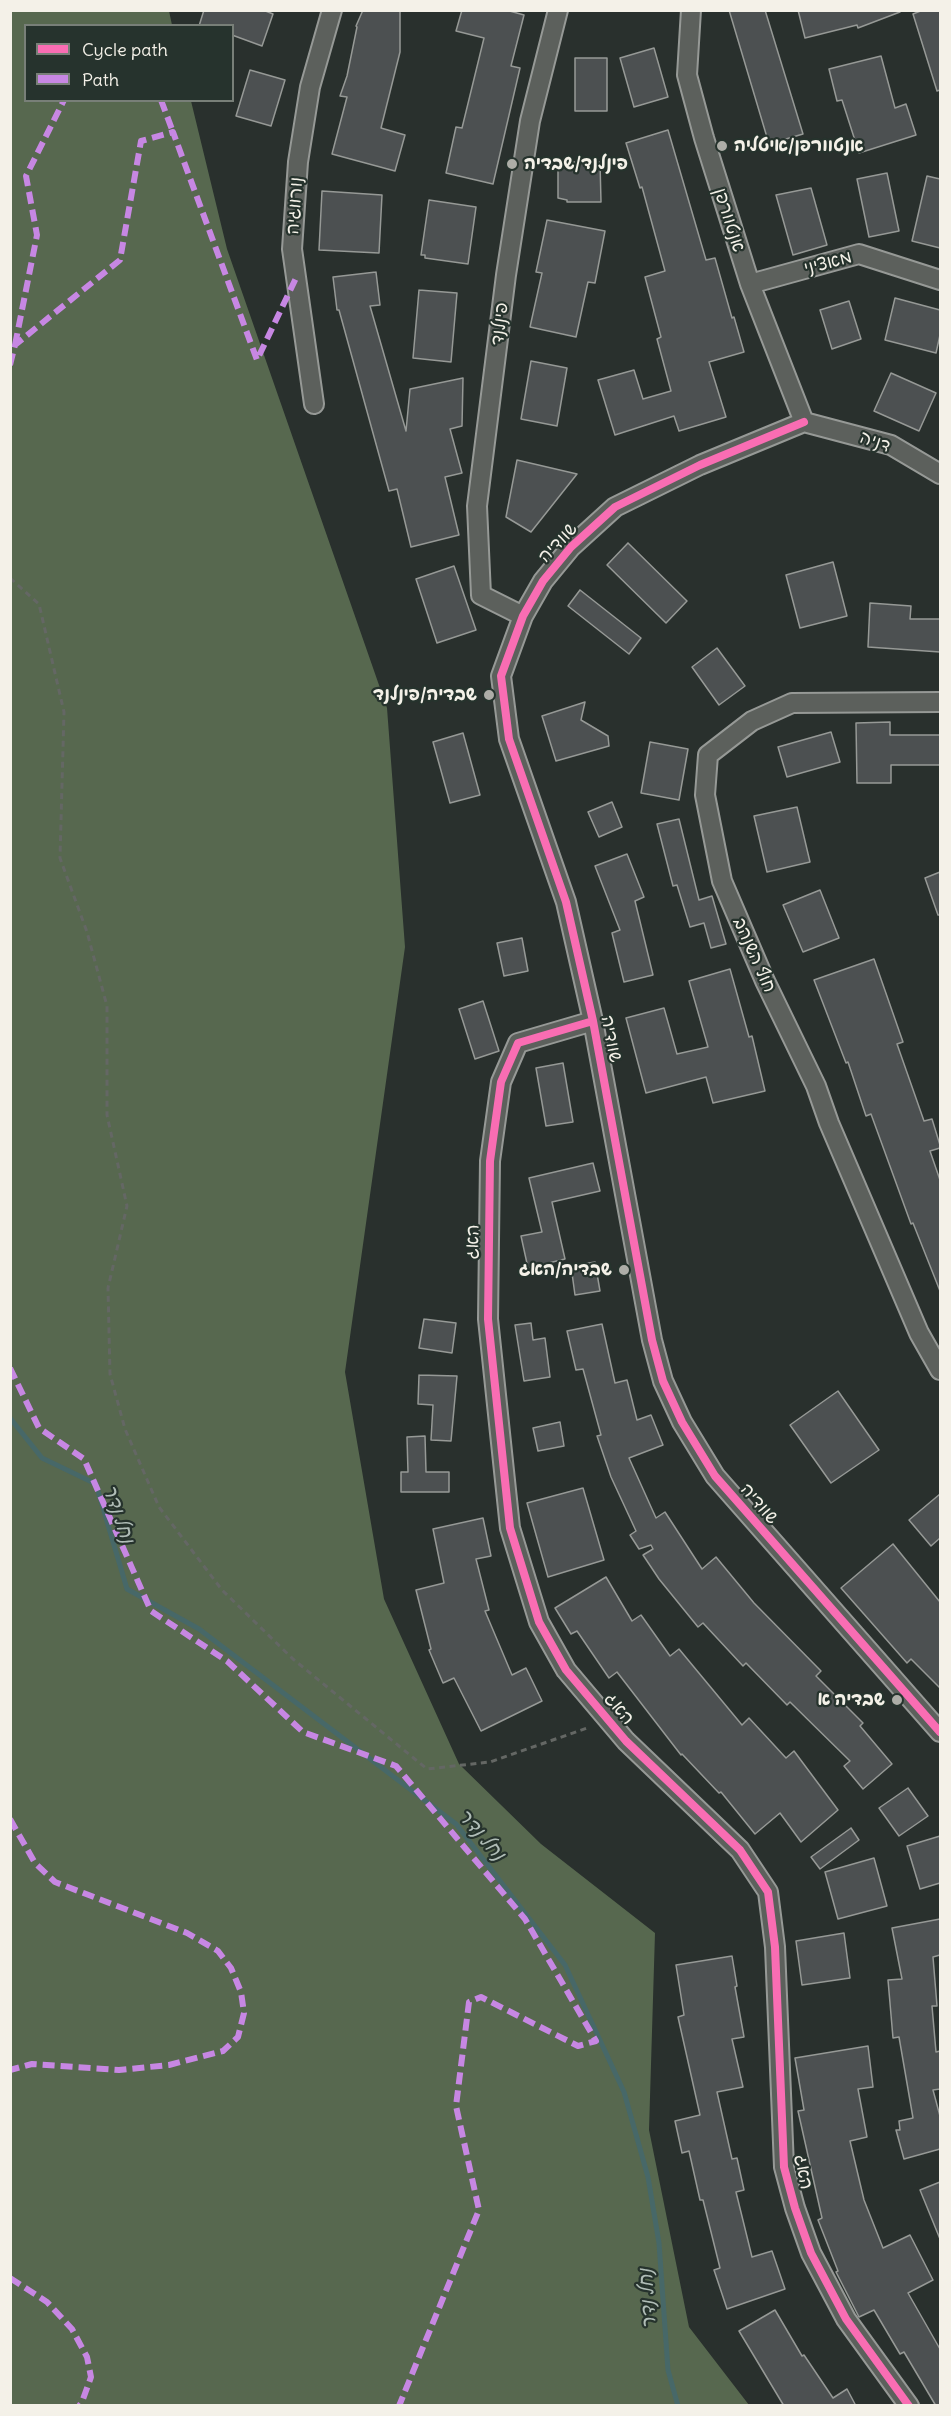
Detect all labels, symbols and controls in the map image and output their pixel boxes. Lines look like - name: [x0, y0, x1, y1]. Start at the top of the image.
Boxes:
- legend: [24, 24, 234, 102]
- text: Cycle path: [82, 38, 168, 61]
- text: Path: [82, 68, 119, 91]
- place label: אנטוורפן/איטליה: [734, 135, 864, 157]
- marker: אנטוורפן/איטליה: [715, 139, 729, 153]
- place label: פינלנד/שבדיה: [524, 153, 628, 175]
- marker: פינלנד/שבדיה: [505, 157, 519, 171]
- street label: נורווגיה: [282, 176, 308, 236]
- street label: אנטוורפן: [709, 185, 749, 255]
- street label: מאציני: [802, 246, 854, 280]
- street label: פינלנד: [487, 301, 513, 347]
- street label: דניה: [857, 427, 893, 457]
- street label: שוודיה: [534, 519, 582, 567]
- place label: שבדיה/פינלנד: [373, 684, 477, 706]
- marker: שבדיה/פינלנד: [482, 688, 496, 702]
- street label: חוף השנהב: [728, 914, 780, 996]
- street label: שוודיה: [596, 1014, 626, 1064]
- street label: האג: [462, 1224, 484, 1260]
- place label: שבדיה/האג: [519, 1259, 612, 1281]
- marker: שבדיה/האג: [617, 1263, 631, 1277]
- street label: שוודיה: [735, 1479, 783, 1529]
- water label: נחל נדר: [97, 1481, 139, 1547]
- street label: האג: [599, 1689, 639, 1729]
- place label: שבדיה א: [817, 1689, 885, 1711]
- marker: שבדיה א: [890, 1693, 904, 1707]
- water label: נחל נדר: [452, 1804, 510, 1866]
- street label: האג: [789, 2153, 817, 2191]
- water label: נחל נדר: [634, 2268, 662, 2330]

